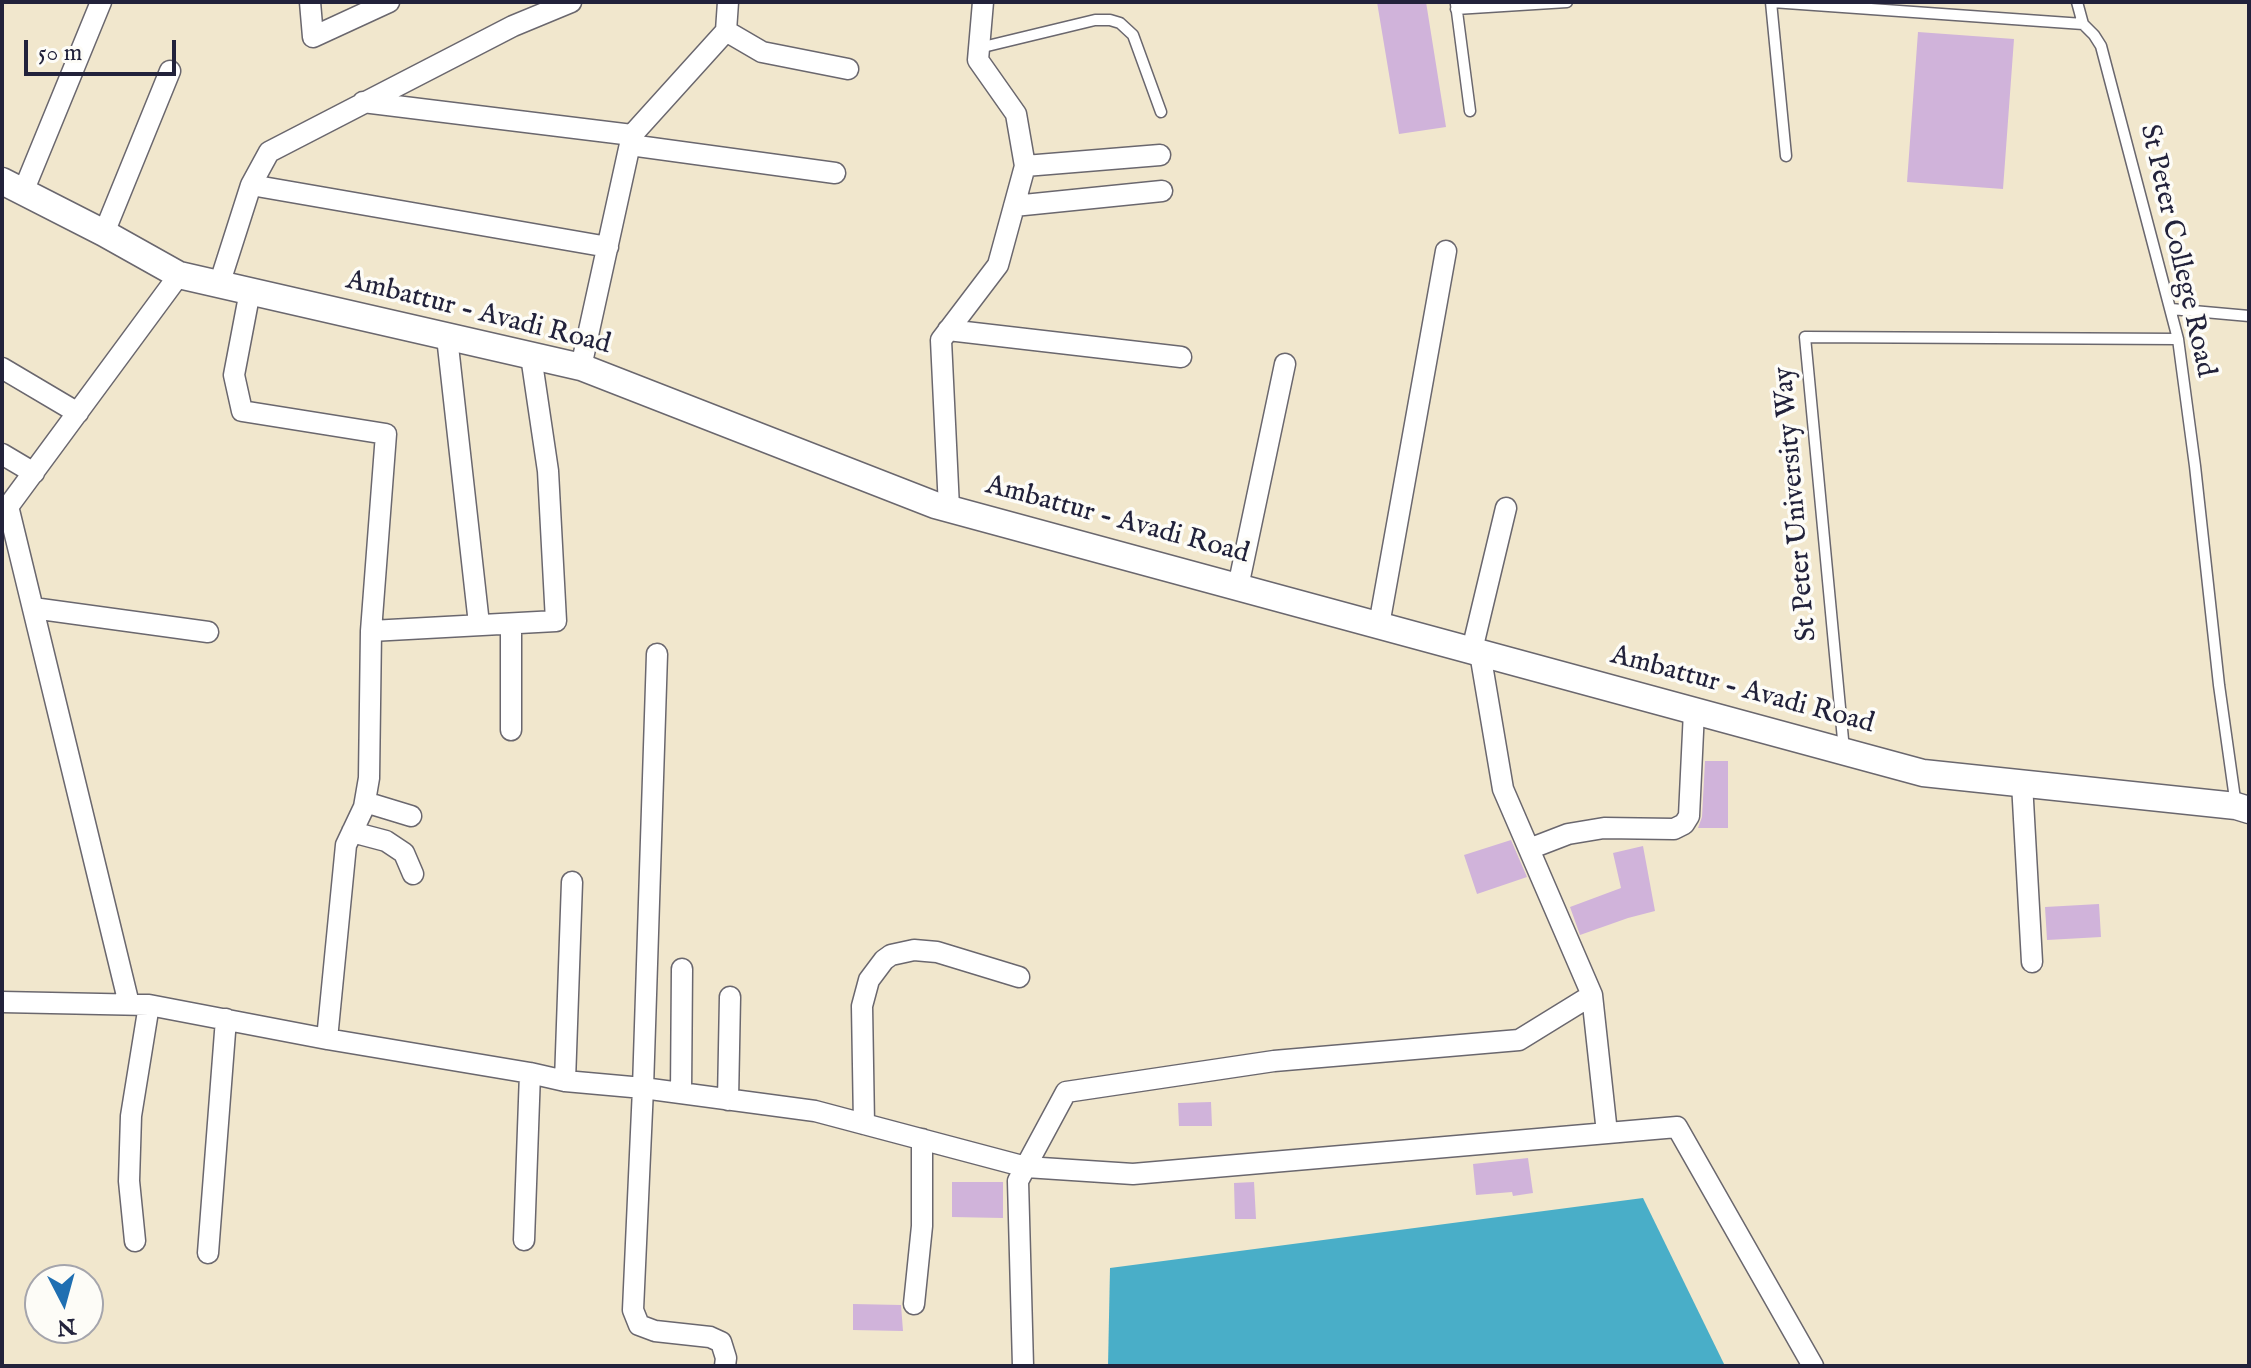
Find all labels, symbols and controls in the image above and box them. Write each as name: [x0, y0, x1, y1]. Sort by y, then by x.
scale bar: [28, 24, 180, 74]
text: 50 m: [38, 38, 82, 69]
street label: St Peter College Road: [2131, 121, 2221, 381]
street label: Ambattur - Avadi Road: [342, 265, 614, 363]
street label: St Peter University Way: [1768, 365, 1826, 643]
street label: Ambattur - Avadi Road: [982, 470, 1252, 572]
street label: Ambattur - Avadi Road: [1607, 640, 1877, 742]
north arrow: [24, 1264, 104, 1344]
text: N: [55, 1311, 77, 1341]

